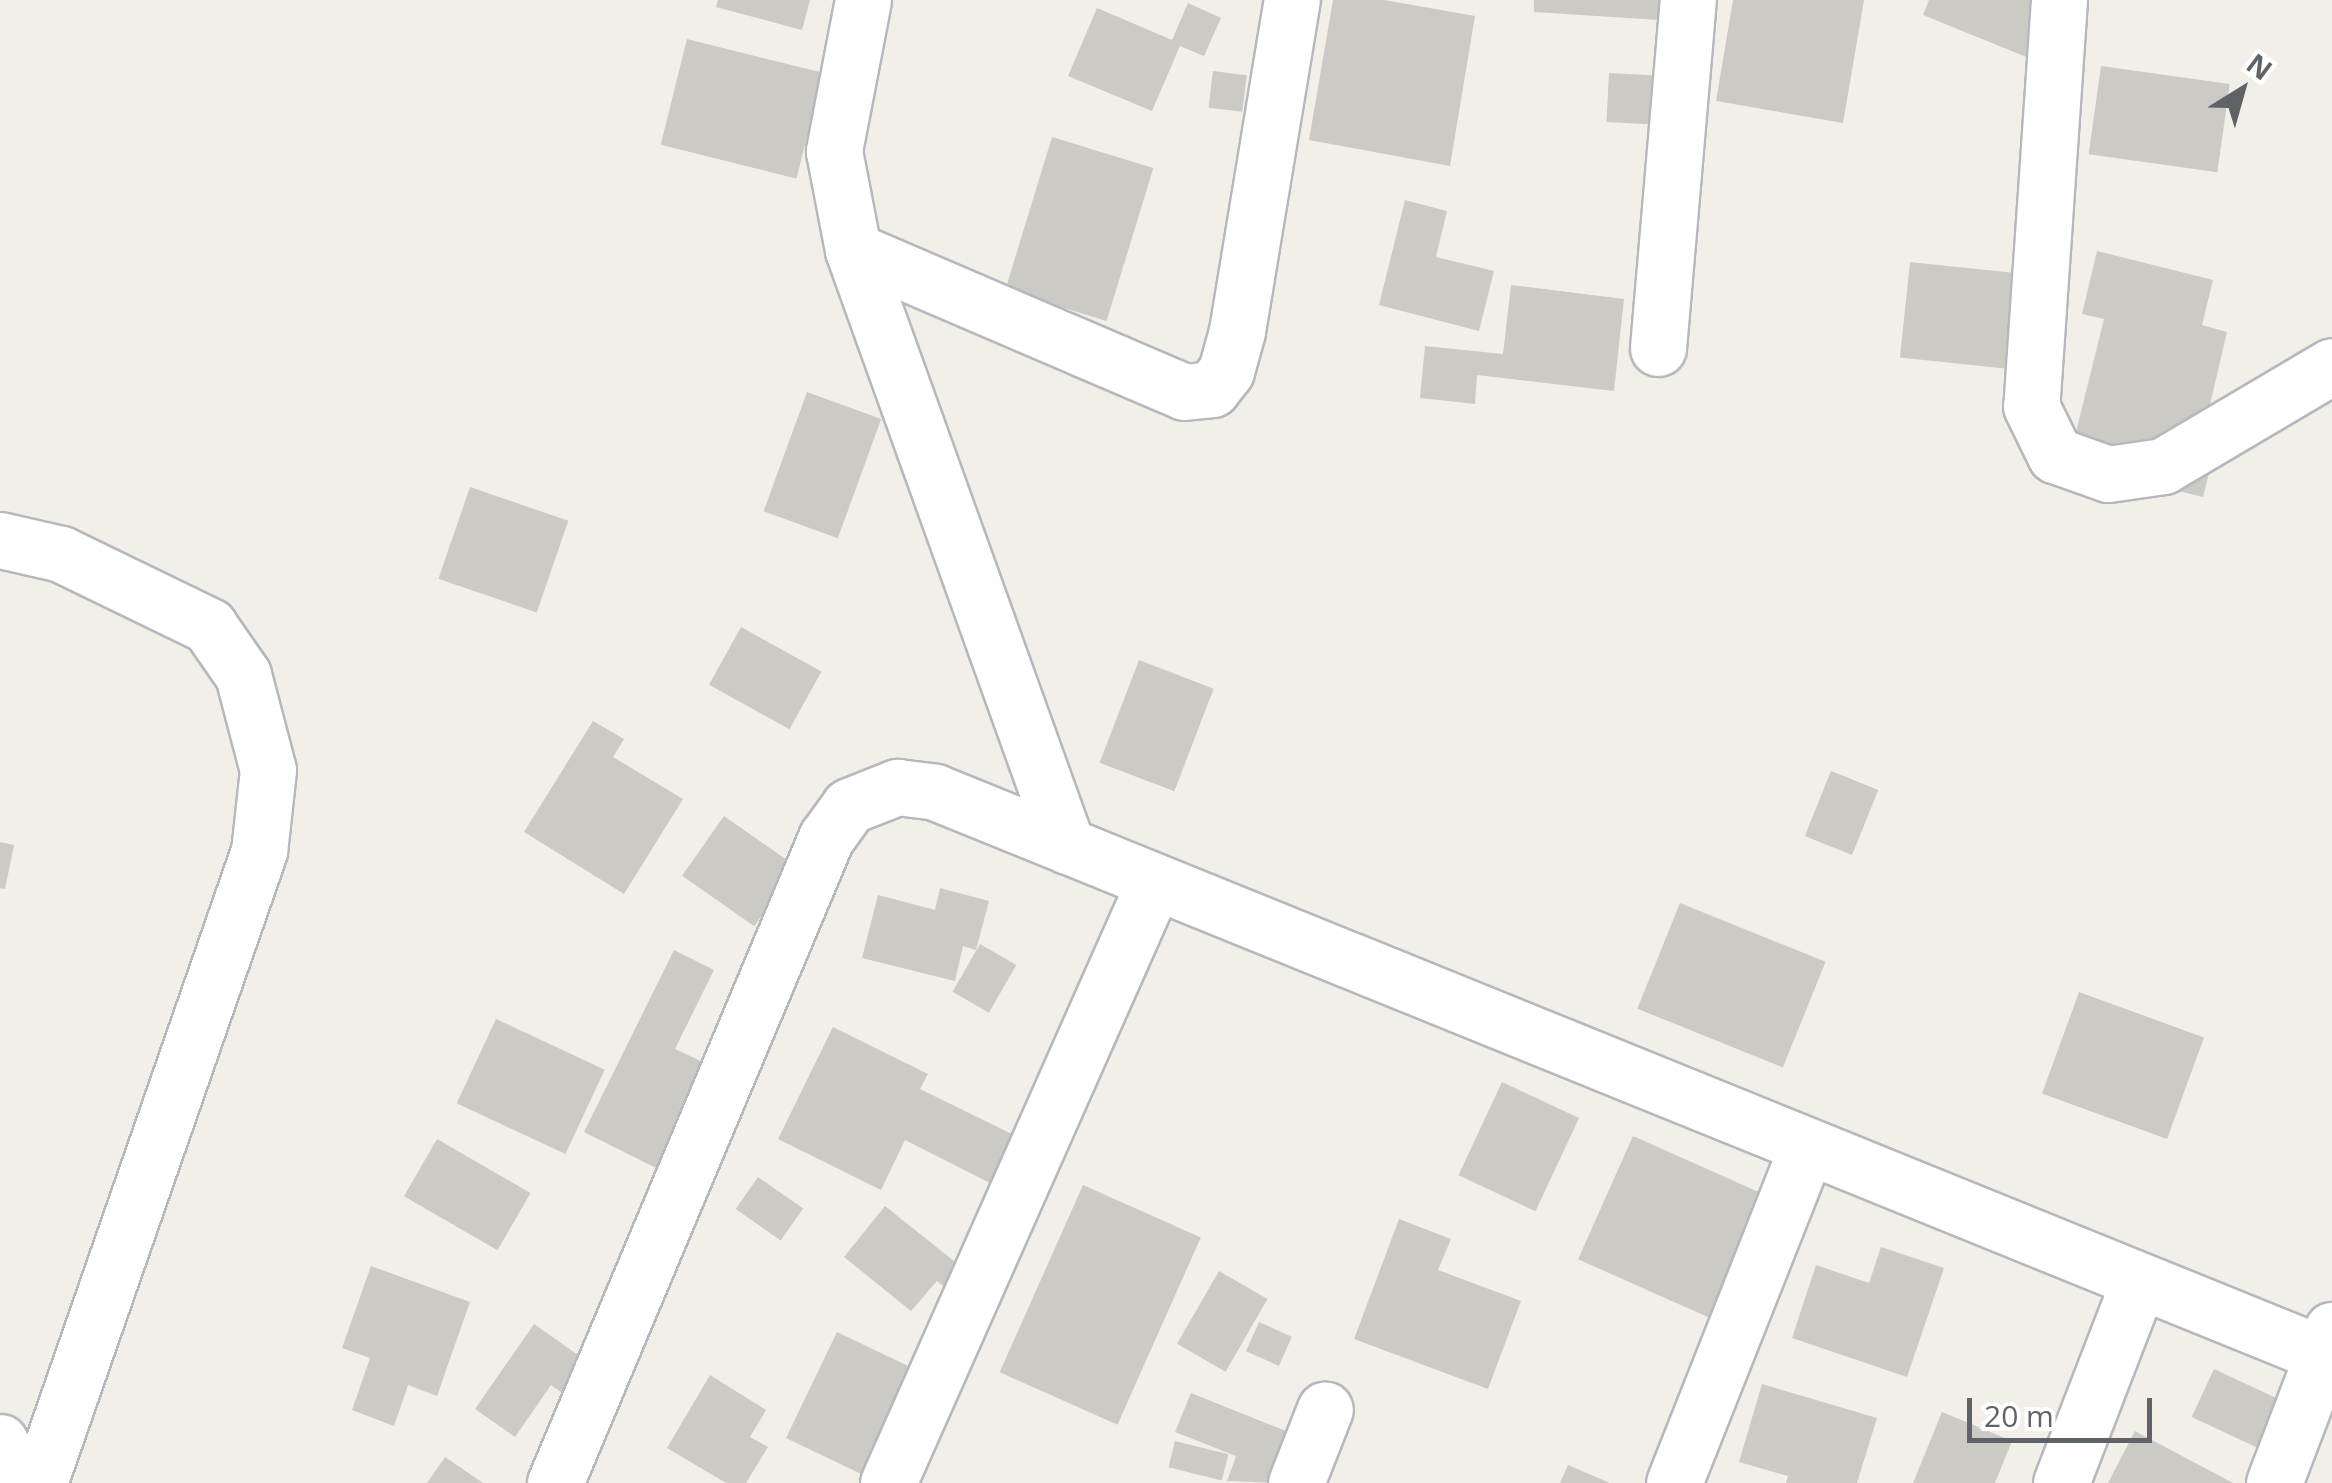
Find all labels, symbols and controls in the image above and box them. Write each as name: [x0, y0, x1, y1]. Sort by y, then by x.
north arrow: [2192, 40, 2292, 140]
text: N: [2240, 44, 2281, 88]
scale bar: [1972, 1378, 2157, 1440]
text: 20 m: [1984, 1395, 2054, 1436]

